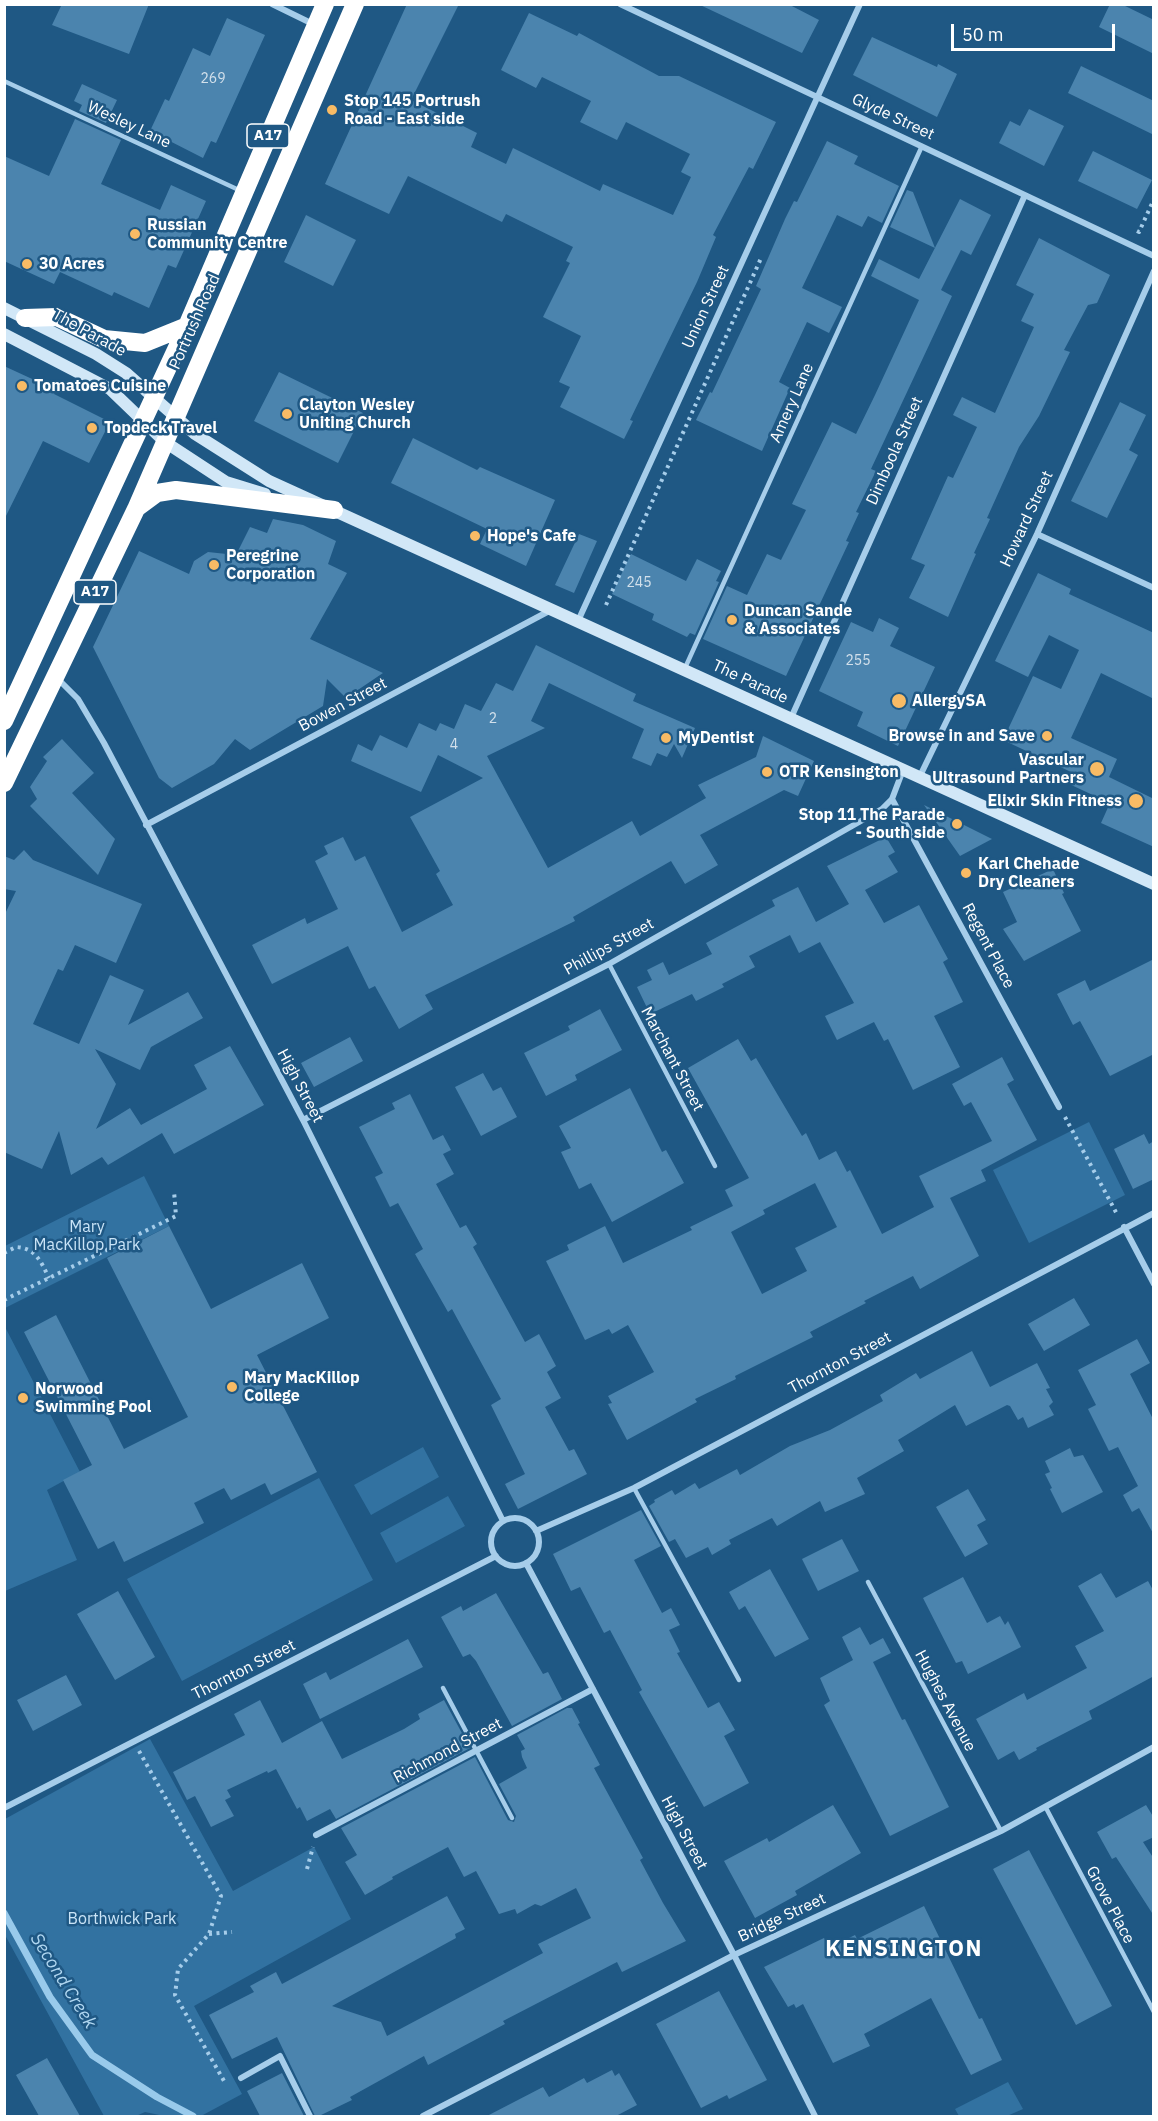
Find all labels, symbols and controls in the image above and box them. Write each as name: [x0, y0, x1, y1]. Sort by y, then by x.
scale bar: [954, 12, 1118, 50]
text: 50 m: [962, 23, 1004, 46]
house number: 269: [200, 71, 226, 87]
street label: Glyde Street: [849, 90, 937, 144]
place label: Stop 145 Portrush Road - East side: [344, 91, 481, 129]
street label: Wesley Lane: [84, 97, 174, 153]
marker: Stop 145 Portrush Road - East side: [325, 103, 339, 117]
road number: A17: [247, 124, 289, 148]
place label: Russian Community Centre: [147, 215, 288, 253]
marker: Russian Community Centre: [128, 227, 142, 241]
place label: 30 Acres: [39, 254, 105, 274]
marker: 30 Acres: [20, 257, 34, 271]
street label: Union Street: [678, 262, 734, 352]
street label: Portrush Road: [165, 271, 225, 373]
street label: The Parade: [49, 305, 129, 361]
street label: Amery Lane: [766, 360, 818, 446]
place label: Tomatoes Cuisine: [34, 376, 166, 396]
marker: Tomatoes Cuisine: [15, 379, 29, 393]
street label: Dimboola Street: [863, 394, 927, 508]
place label: Clayton Wesley Uniting Church: [299, 395, 415, 433]
marker: Clayton Wesley Uniting Church: [280, 407, 294, 421]
place label: Topdeck Travel: [104, 418, 217, 438]
marker: Topdeck Travel: [85, 421, 99, 435]
street label: Howard Street: [996, 468, 1058, 570]
place label: Hope's Cafe: [487, 526, 576, 546]
marker: Hope's Cafe: [468, 529, 482, 543]
place label: Peregrine Corporation: [226, 546, 315, 584]
marker: Peregrine Corporation: [207, 558, 221, 572]
house number: 245: [626, 575, 652, 591]
road number: A17: [74, 580, 116, 604]
place label: Duncan Sande & Associates: [744, 601, 852, 639]
marker: Duncan Sande & Associates: [725, 613, 739, 627]
house number: 255: [845, 653, 871, 669]
street label: The Parade: [709, 656, 791, 708]
street label: Bowen Street: [296, 674, 390, 736]
place label: AllergySA: [912, 691, 986, 711]
marker: AllergySA: [890, 692, 908, 710]
house number: 2: [489, 711, 497, 727]
place label: Browse in and Save: [888, 726, 1035, 746]
place label: MyDentist: [678, 728, 754, 748]
marker: Browse in and Save: [1040, 729, 1054, 743]
marker: MyDentist: [659, 731, 673, 745]
house number: 4: [450, 737, 458, 753]
place label: Vascular Ultrasound Partners: [932, 750, 1084, 788]
marker: Vascular Ultrasound Partners: [1088, 760, 1106, 778]
place label: OTR Kensington: [779, 762, 899, 782]
marker: OTR Kensington: [760, 765, 774, 779]
place label: Elixir Skin Fitness: [987, 791, 1122, 811]
marker: Elixir Skin Fitness: [1127, 792, 1145, 810]
place label: Stop 11 The Parade - South side: [798, 805, 945, 843]
marker: Stop 11 The Parade - South side: [950, 817, 964, 831]
place label: Karl Chehade Dry Cleaners: [978, 854, 1079, 892]
marker: Karl Chehade Dry Cleaners: [959, 866, 973, 880]
street label: Regent Place: [958, 900, 1018, 992]
street label: Phillips Street: [561, 914, 657, 980]
street label: Marchant Street: [636, 1004, 708, 1114]
street label: High Street: [273, 1046, 327, 1126]
park label: Mary MacKillop Park: [34, 1217, 140, 1255]
street label: Thornton Street: [785, 1328, 895, 1398]
place label: Mary MacKillop College: [244, 1368, 360, 1406]
place label: Norwood Swimming Pool: [35, 1379, 151, 1417]
marker: Mary MacKillop College: [225, 1380, 239, 1394]
marker: Norwood Swimming Pool: [16, 1391, 30, 1405]
street label: Thornton Street: [189, 1636, 299, 1704]
street label: Hughes Avenue: [910, 1647, 980, 1755]
street label: Richmond Street: [390, 1714, 506, 1788]
street label: High Street: [657, 1793, 711, 1873]
street label: Grove Place: [1081, 1863, 1139, 1947]
street label: Bridge Street: [735, 1889, 829, 1947]
park label: Borthwick Park: [68, 1909, 176, 1929]
water label: Second Creek: [25, 1929, 101, 2033]
district label: KENSINGTON: [825, 1937, 983, 1963]

